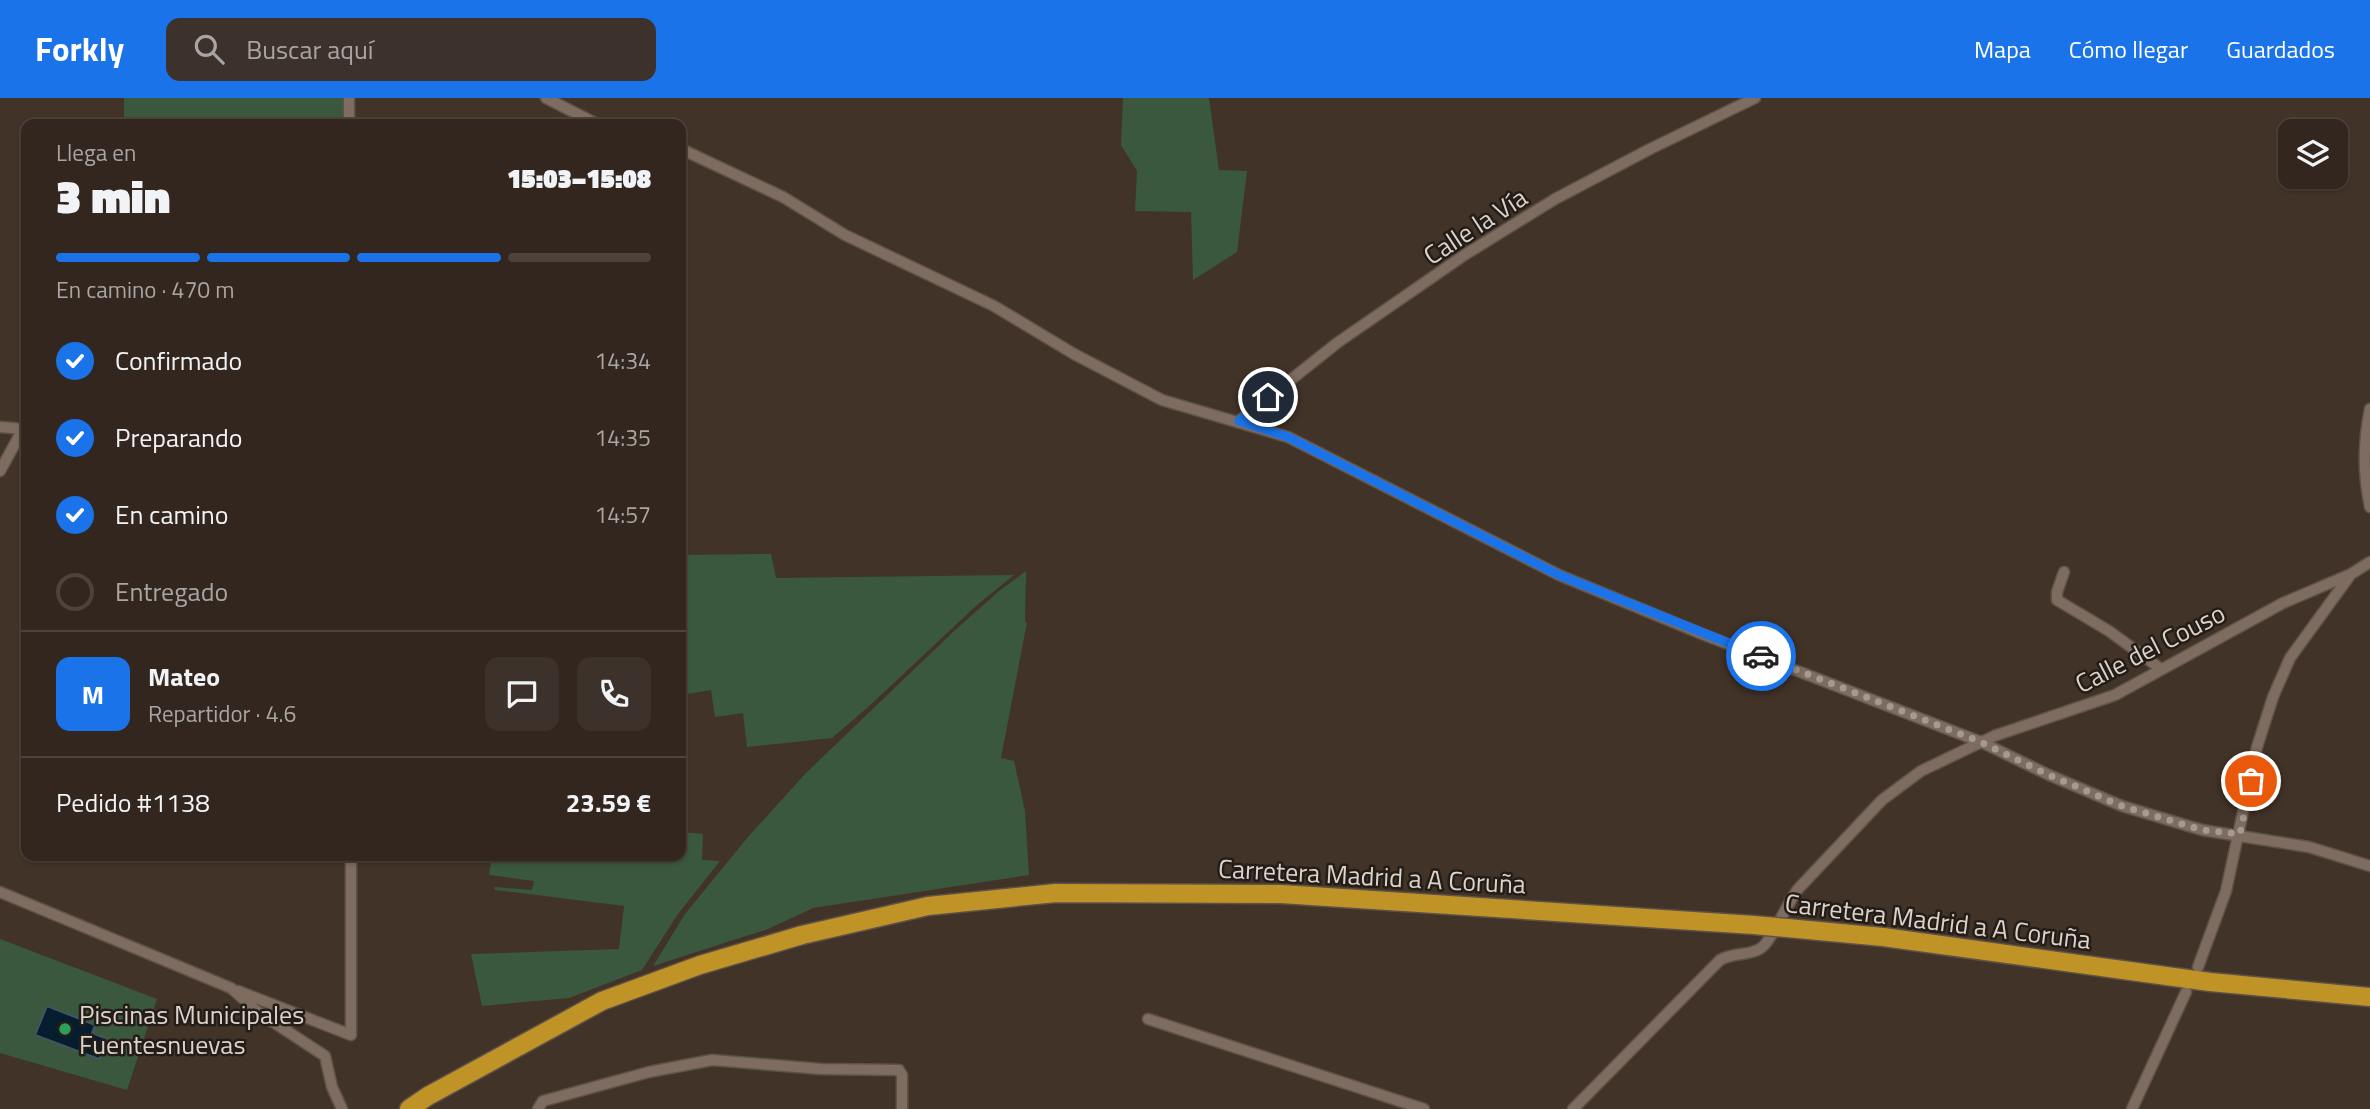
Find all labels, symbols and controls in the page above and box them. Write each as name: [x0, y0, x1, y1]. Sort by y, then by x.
search box: [166, 18, 656, 81]
text: Forkly: [35, 24, 124, 74]
icon: search: [190, 30, 228, 68]
text: Buscar aquí: [246, 30, 373, 69]
text: Mapa: [1974, 31, 2031, 67]
text: Cómo llegar: [2069, 31, 2188, 67]
text: Guardados: [2226, 31, 2335, 67]
map controls: [2278, 119, 2348, 189]
button: layers: [2278, 119, 2348, 189]
text: Llega en: [56, 135, 136, 170]
text: 15:03–15:08: [507, 159, 651, 198]
text: 3 min: [56, 161, 170, 231]
street label: Calle la Vía: [1415, 178, 1535, 274]
text: En camino · 470 m: [56, 272, 234, 307]
text: Confirmado: [115, 341, 242, 380]
icon: check: [56, 342, 94, 380]
text: 14:34: [594, 343, 651, 378]
pin: [1238, 367, 1298, 427]
icon: home: [1249, 378, 1287, 416]
text: Preparando: [115, 418, 242, 457]
icon: check: [56, 419, 94, 457]
text: 14:35: [594, 420, 651, 455]
text: En camino: [115, 495, 229, 534]
icon: check: [56, 496, 94, 534]
text: 14:57: [594, 497, 651, 532]
text: Entregado: [115, 572, 228, 611]
street label: Calle del Couso: [2068, 593, 2232, 703]
courier: [1726, 621, 1796, 691]
icon: car: [1742, 637, 1780, 675]
text: Mateo: [148, 657, 220, 696]
button: chat: [485, 657, 559, 731]
button: phone: [577, 657, 651, 731]
text: M: [82, 675, 104, 714]
text: Repartidor · 4.6: [148, 696, 296, 731]
pin: [2221, 751, 2281, 811]
icon: bag: [2232, 762, 2270, 800]
text: Pedido #1138: [56, 783, 210, 822]
text: 23.59 €: [566, 783, 651, 822]
street label: Carretera Madrid a A Coruña: [1217, 848, 1527, 904]
street label: Carretera Madrid a A Coruña: [1783, 883, 2093, 959]
place label: Piscinas Municipales Fuentesnuevas: [79, 995, 304, 1064]
marker: Piscinas Municipales Fuentesnuevas: [57, 1021, 73, 1037]

